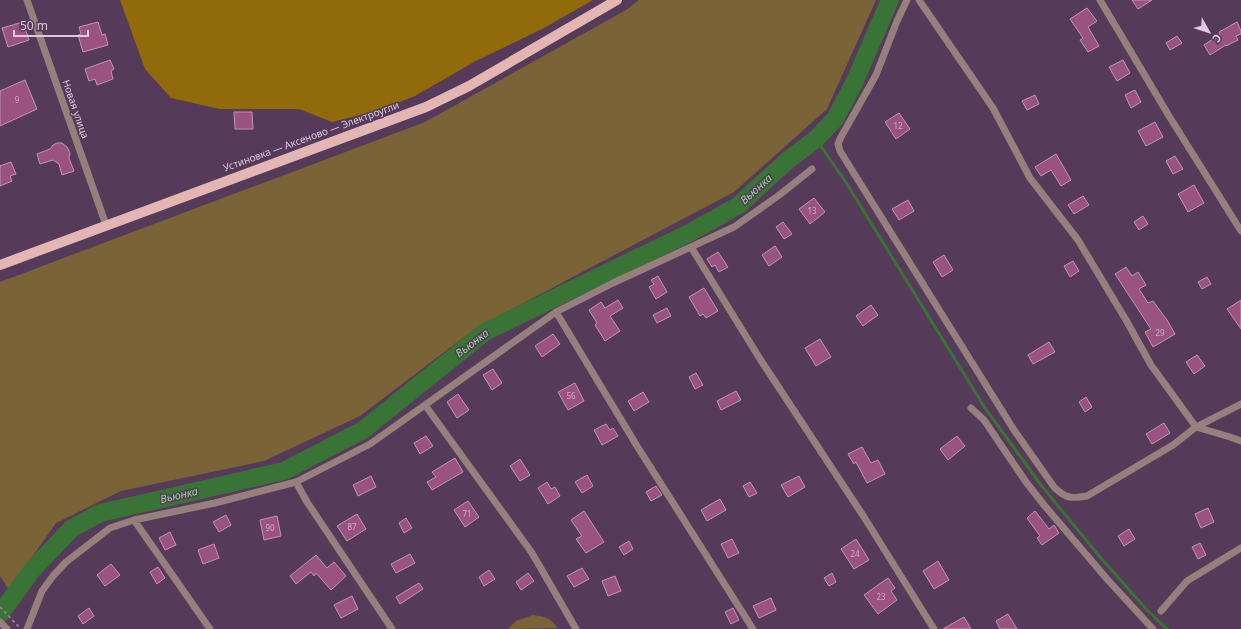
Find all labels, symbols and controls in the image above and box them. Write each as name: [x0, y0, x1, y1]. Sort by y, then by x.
scale bar: [14, 12, 88, 38]
north arrow: [1189, 12, 1229, 52]
text: 50 m: [20, 17, 48, 34]
text: С: [1209, 31, 1225, 46]
street label: Новая улица: [59, 78, 93, 140]
house number: 9: [15, 94, 20, 105]
street label: Устиновка — Аксеново — Электроугли: [221, 98, 401, 174]
house number: 12: [893, 120, 903, 131]
water label: Вьюнка: [736, 170, 775, 207]
house number: 13: [807, 205, 817, 216]
water label: Вьюнка: [452, 325, 492, 360]
house number: 29: [1155, 327, 1165, 338]
house number: 56: [566, 390, 576, 401]
water label: Вьюнка: [158, 483, 199, 506]
house number: 71: [462, 508, 472, 519]
house number: 87: [347, 521, 357, 532]
house number: 90: [265, 522, 275, 533]
house number: 24: [850, 548, 860, 559]
house number: 23: [876, 591, 886, 602]

